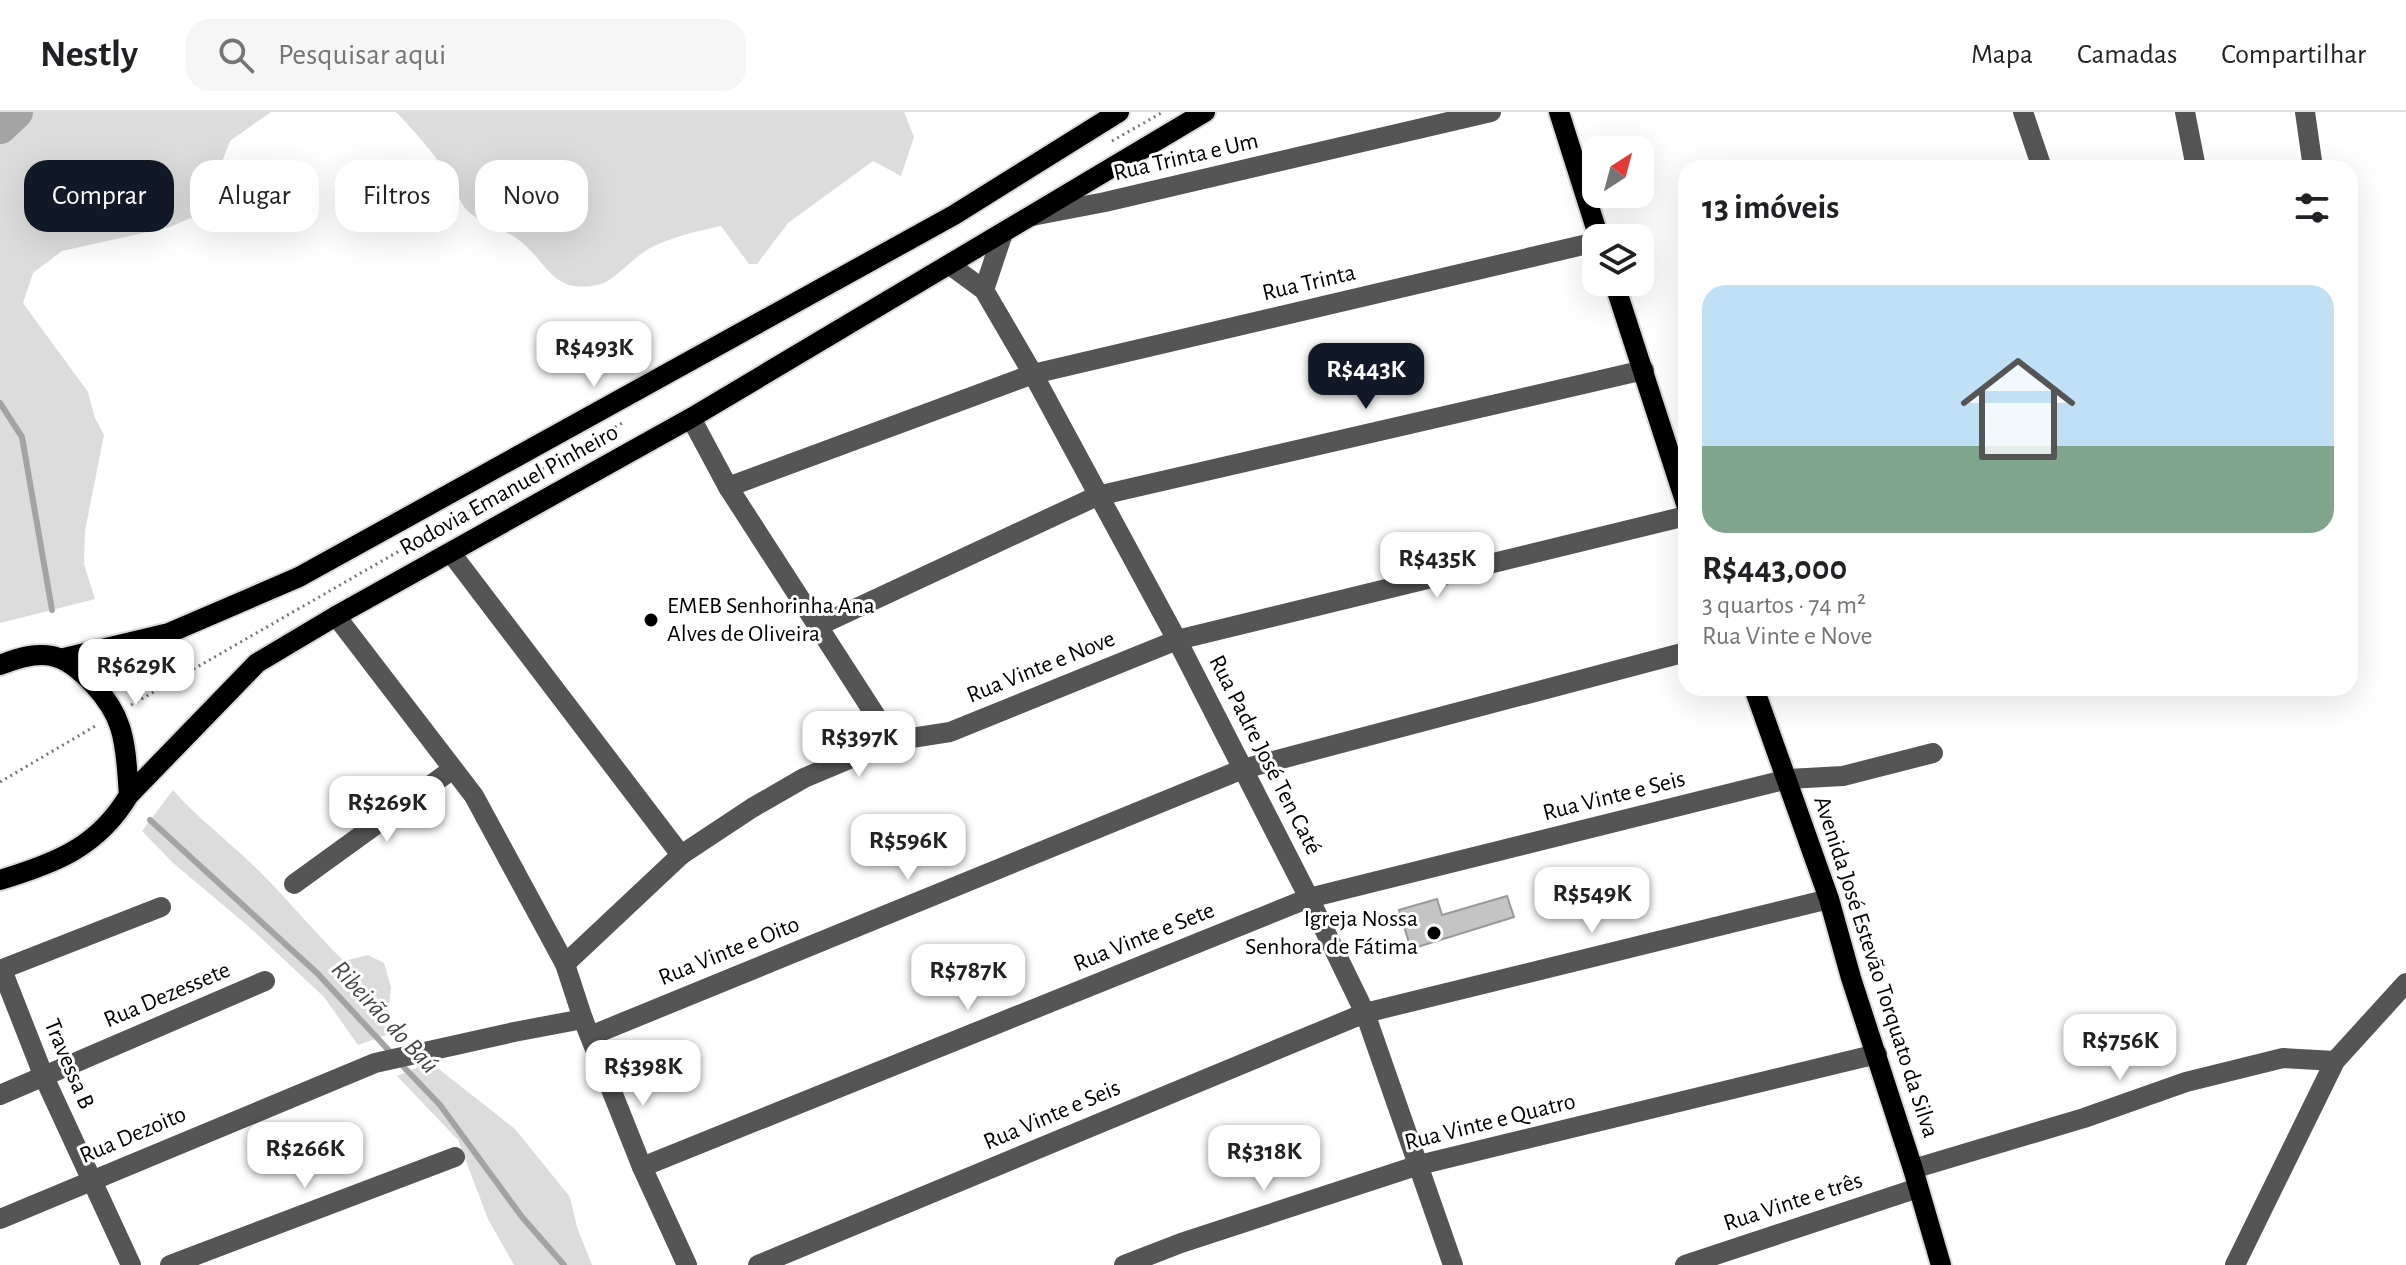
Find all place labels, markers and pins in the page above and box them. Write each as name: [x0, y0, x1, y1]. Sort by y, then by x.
pin: R$493K: [529, 321, 659, 389]
pin: R$443K: [1301, 343, 1431, 411]
pin: R$435K: [1372, 532, 1502, 600]
place label: EMEB Senhorinha Ana Alves de Oliveira: [667, 594, 875, 646]
marker: EMEB Senhorinha Ana Alves de Oliveira: [642, 611, 660, 629]
pin: R$629K: [71, 639, 201, 707]
pin: R$397K: [794, 711, 924, 779]
pin: R$269K: [322, 776, 452, 844]
pin: R$596K: [843, 814, 973, 882]
pin: R$549K: [1527, 867, 1657, 935]
place label: Igreja Nossa Senhora de Fátima: [1245, 907, 1418, 959]
marker: Igreja Nossa Senhora de Fátima: [1425, 924, 1443, 942]
pin: R$787K: [903, 944, 1033, 1012]
pin: R$756K: [2055, 1014, 2185, 1082]
pin: R$398K: [578, 1040, 708, 1108]
pin: R$266K: [240, 1122, 370, 1190]
pin: R$318K: [1199, 1125, 1329, 1193]

